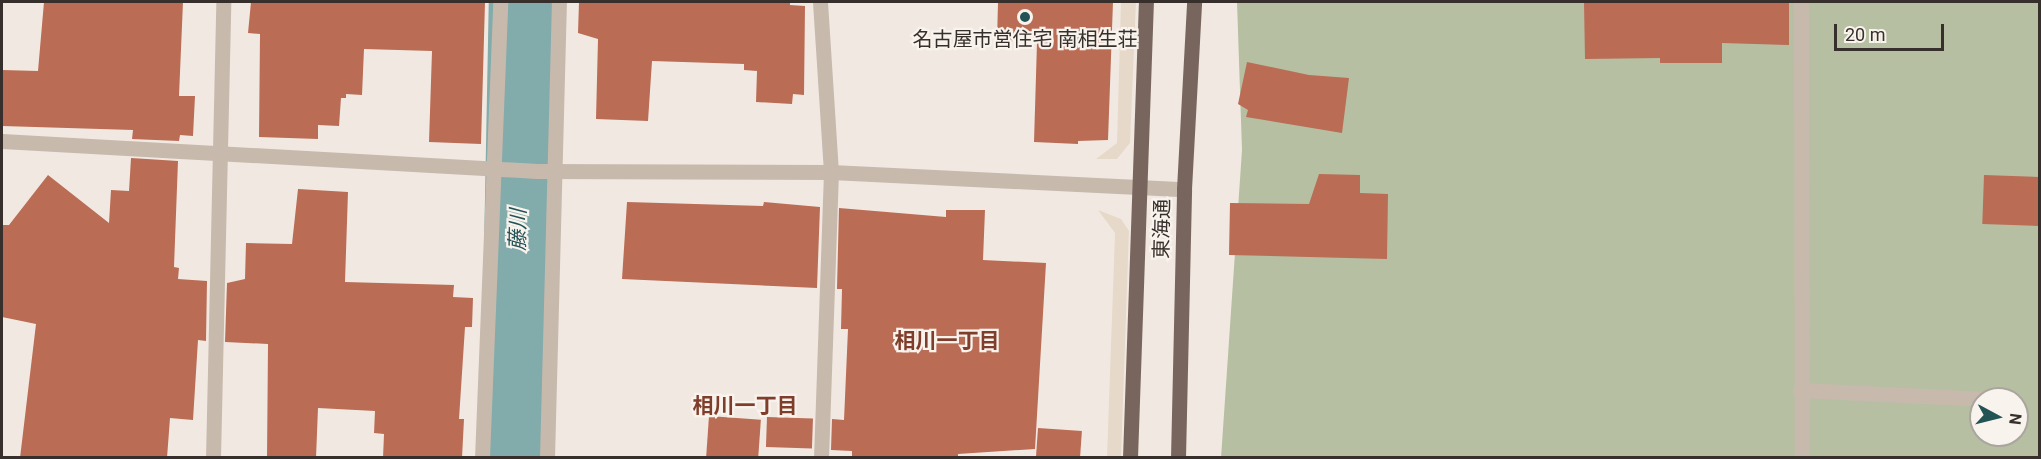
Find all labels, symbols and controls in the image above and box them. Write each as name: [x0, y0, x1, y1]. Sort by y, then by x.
marker: 名古屋市営住宅 南相生荘: [1018, 10, 1032, 24]
scale bar: [1837, 12, 1946, 50]
text: 20 m: [1845, 24, 1885, 45]
place label: 名古屋市営住宅 南相生荘: [913, 27, 1137, 51]
street label: 東海通: [1149, 199, 1175, 259]
water label: 藤川: [505, 209, 531, 251]
district label: 相川一丁目: [895, 328, 999, 354]
north arrow: [1969, 387, 2029, 447]
district label: 相川一丁目: [693, 393, 797, 419]
text: N: [2005, 412, 2025, 426]

